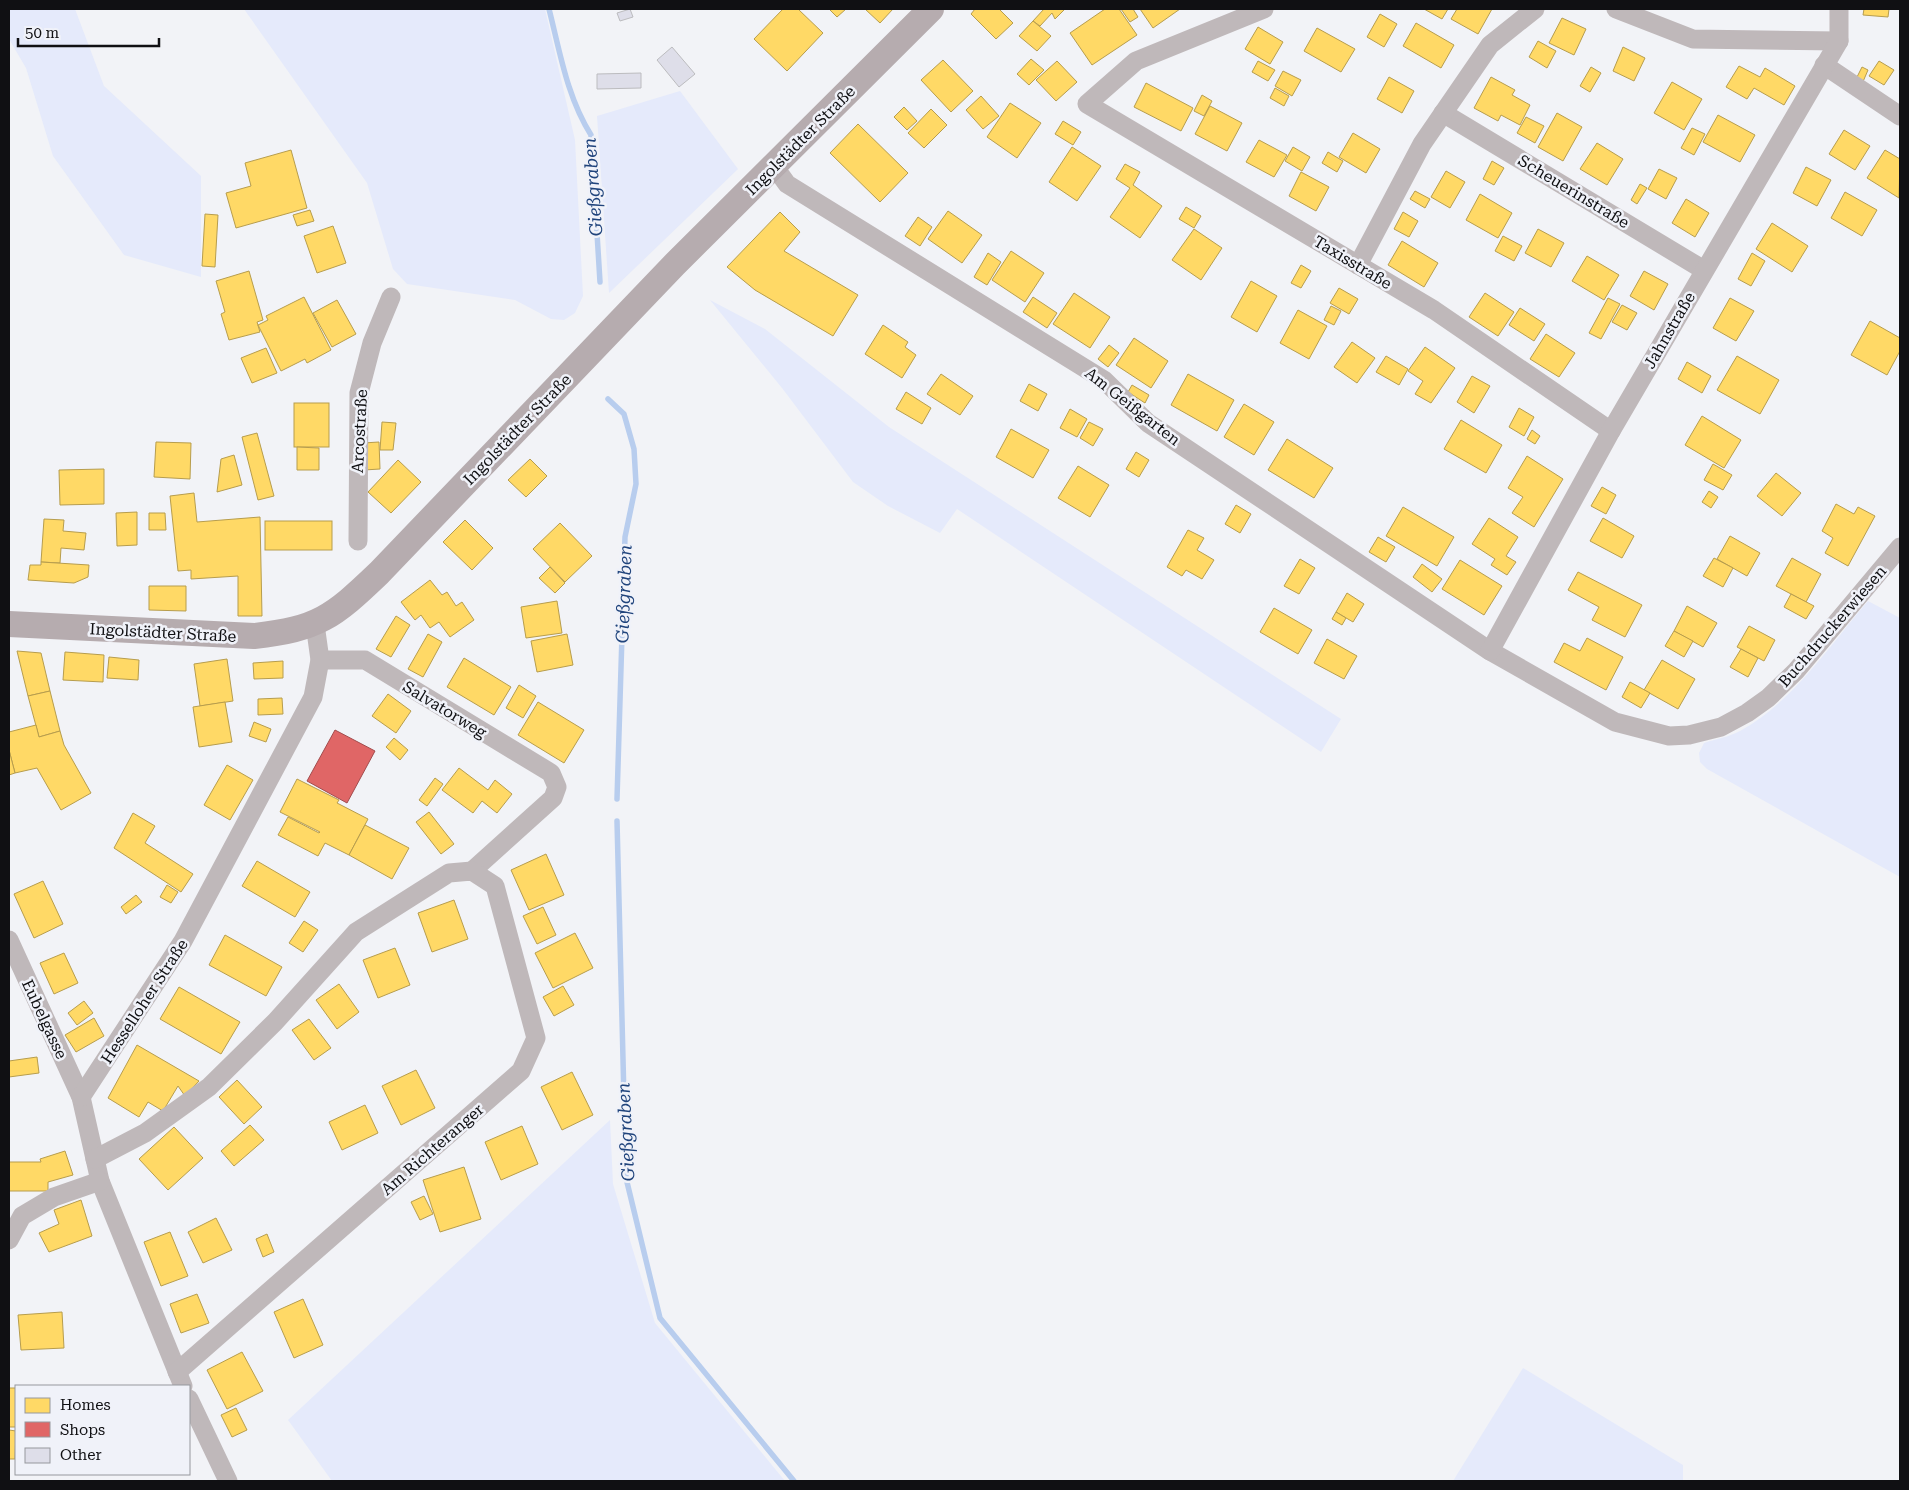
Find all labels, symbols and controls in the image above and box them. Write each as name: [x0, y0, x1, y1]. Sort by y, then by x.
scale bar: [18, 15, 159, 47]
text: 50 m: [25, 24, 60, 42]
street label: Ingolstädter Straße: [742, 82, 859, 199]
water label: Gießgraben: [579, 137, 606, 237]
street label: Scheuerinstraße: [1515, 151, 1633, 232]
street label: Taxisstraße: [1310, 232, 1395, 293]
street label: Jahnstraße: [1640, 288, 1699, 372]
street label: Am Geißgarten: [1081, 363, 1184, 449]
street label: Ingolstädter Straße: [459, 370, 575, 489]
street label: Arcostraße: [348, 388, 371, 473]
water label: Gießgraben: [611, 544, 636, 644]
street label: Buchdruckerwiesen: [1774, 562, 1890, 691]
street label: Ingolstädter Straße: [89, 619, 237, 646]
street label: Salvatorweg: [399, 677, 491, 742]
street label: Hesselloher Straße: [97, 935, 192, 1067]
street label: Eubelgasse: [18, 976, 71, 1062]
water label: Gießgraben: [612, 1082, 639, 1182]
street label: Am Richteranger: [377, 1099, 488, 1199]
legend: [15, 1385, 190, 1475]
text: Homes: [60, 1396, 111, 1414]
text: Shops: [60, 1421, 105, 1439]
text: Other: [60, 1446, 102, 1464]

